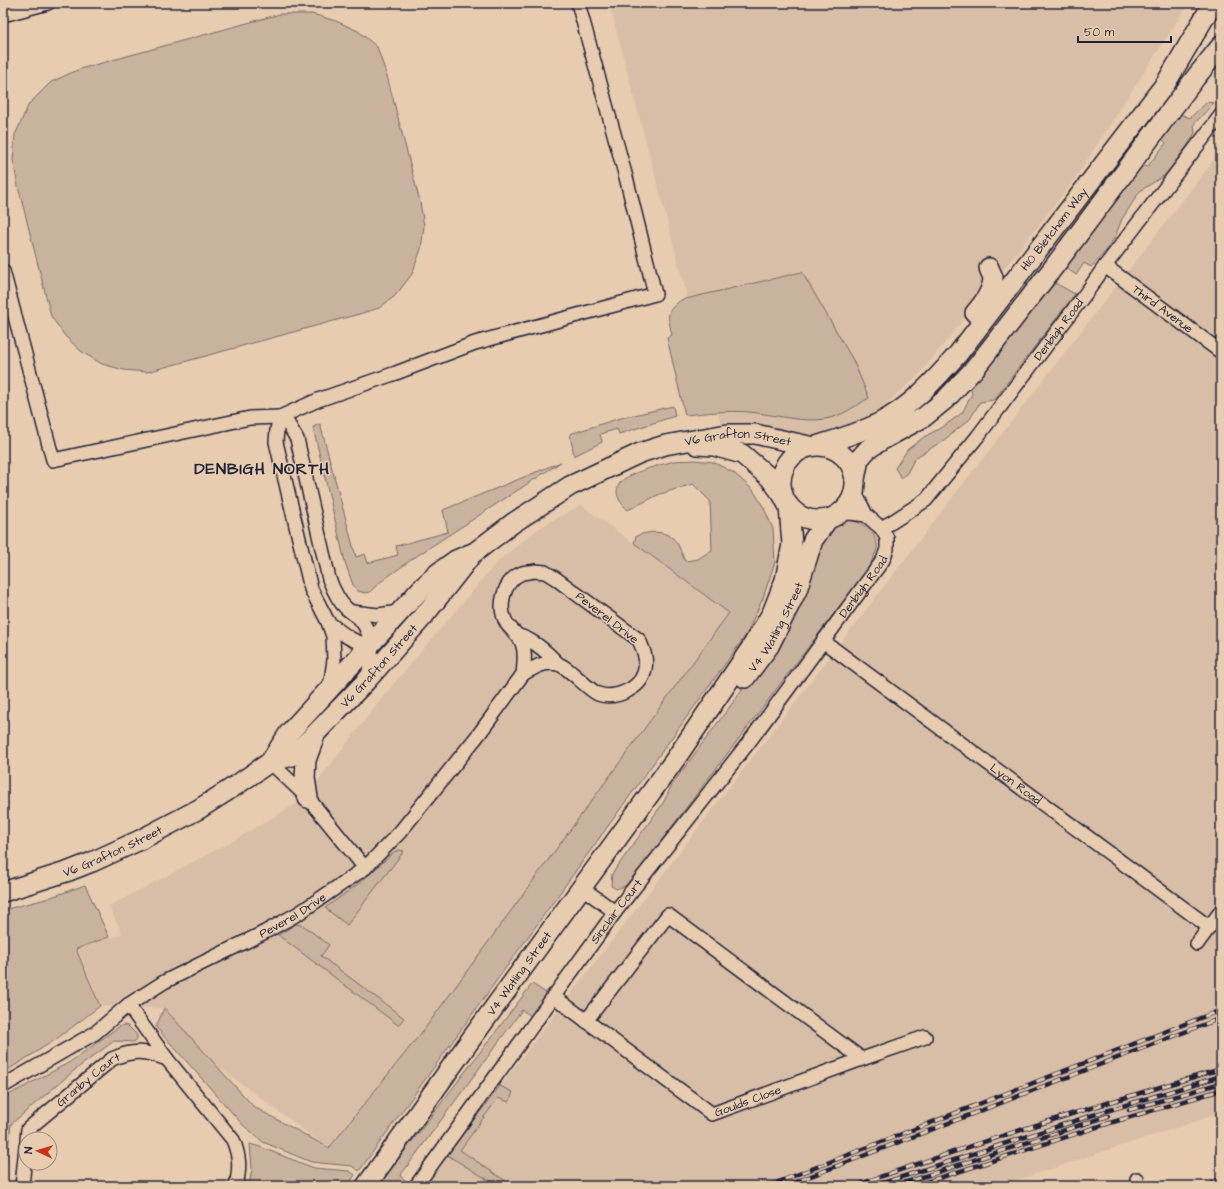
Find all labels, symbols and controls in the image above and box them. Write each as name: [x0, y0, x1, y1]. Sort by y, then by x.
scale bar: [1078, 18, 1171, 44]
text: 50 m: [1084, 24, 1115, 41]
street label: H10 Bletcham Way: [1016, 184, 1092, 274]
street label: Third Avenue: [1129, 281, 1197, 337]
street label: Denbigh Road: [1030, 295, 1087, 364]
street label: V6 Grafton Street: [683, 426, 793, 450]
district label: DENBIGH NORTH: [194, 458, 330, 480]
street label: Denbigh Road: [835, 554, 892, 621]
street label: V4 Watling Street: [744, 580, 807, 675]
street label: Peverel Drive: [572, 588, 642, 648]
street label: V6 Grafton Street: [336, 620, 421, 711]
street label: Lyon Road: [987, 759, 1045, 809]
street label: V6 Grafton Street: [61, 821, 165, 881]
street label: Sinclair Court: [586, 875, 647, 947]
street label: Peverel Drive: [256, 888, 330, 942]
street label: V4 Watling Street: [483, 928, 556, 1019]
street label: Granby Court: [52, 1048, 122, 1111]
street label: Goulds Close: [712, 1081, 784, 1121]
north arrow: [18, 1131, 58, 1171]
text: N: [21, 1146, 36, 1154]

